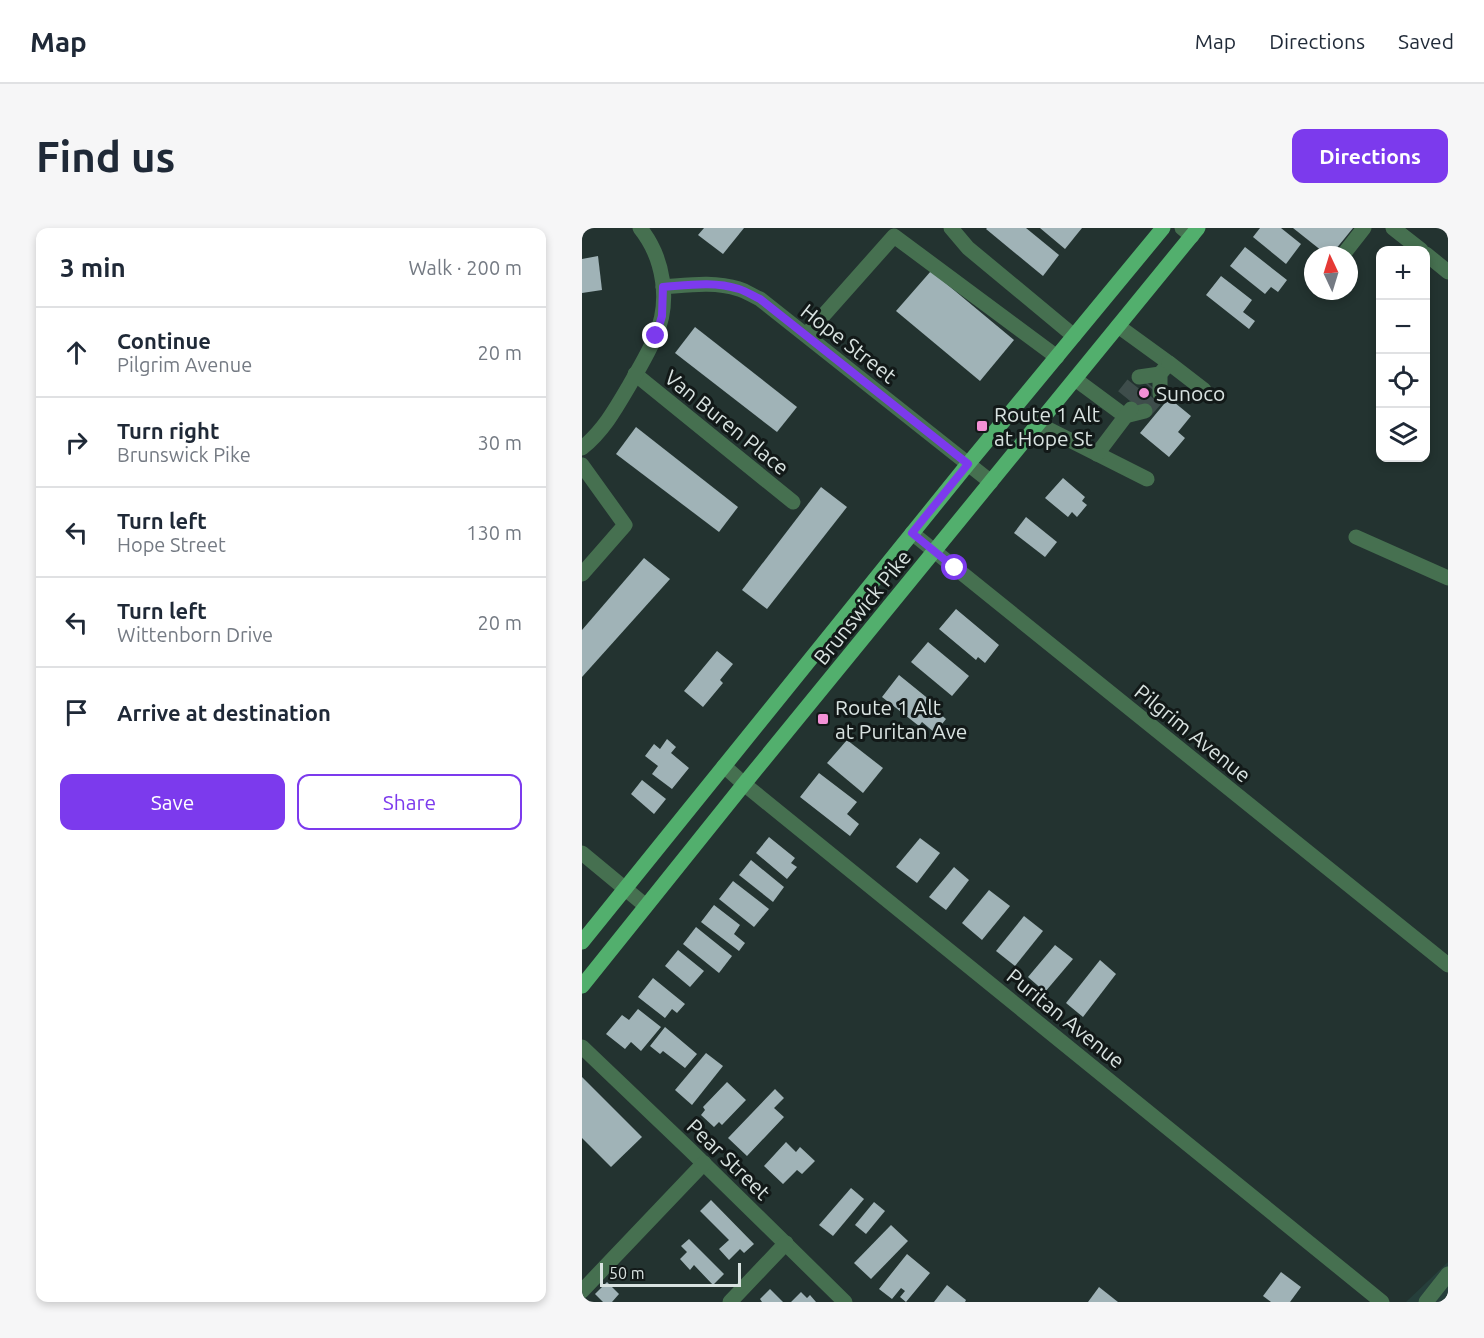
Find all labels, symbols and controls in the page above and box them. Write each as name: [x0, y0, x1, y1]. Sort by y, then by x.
text: Map: [30, 26, 87, 57]
text: Map: [1195, 29, 1236, 53]
text: Directions: [1269, 29, 1365, 53]
text: Saved: [1398, 29, 1454, 53]
button: Directions: [1292, 129, 1448, 183]
text: Find us: [36, 133, 175, 180]
north arrow: [1304, 246, 1358, 300]
map controls: [1376, 246, 1430, 462]
button: +: [1376, 246, 1430, 300]
text: 3 min: [60, 253, 126, 282]
text: Walk · 200 m: [409, 256, 522, 279]
street label: Hope Street: [797, 298, 901, 388]
button: −: [1376, 300, 1430, 354]
route end: [642, 322, 668, 348]
text: Continue: [117, 328, 211, 353]
icon: ahead: [60, 336, 93, 369]
text: 20 m: [478, 341, 522, 364]
text: Pilgrim Avenue: [117, 353, 252, 376]
button: locate: [1376, 354, 1430, 408]
street label: Van Buren Place: [660, 365, 794, 479]
place label: Sunoco: [1156, 381, 1225, 405]
marker: Sunoco: [1137, 386, 1151, 400]
place label: Route 1 Alt at Hope St: [994, 402, 1100, 450]
button: layers: [1376, 408, 1430, 462]
text: Turn right: [117, 418, 219, 443]
marker: Route 1 Alt at Hope St: [975, 419, 989, 433]
icon: right: [60, 426, 93, 459]
text: 30 m: [478, 431, 522, 454]
text: Brunswick Pike: [117, 443, 251, 466]
text: Turn left: [117, 508, 207, 533]
icon: left: [60, 516, 93, 549]
text: 130 m: [466, 521, 522, 544]
text: Hope Street: [117, 533, 226, 556]
street label: Brunswick Pike: [808, 545, 916, 669]
route start: [941, 554, 967, 580]
text: Turn left: [117, 598, 207, 623]
icon: left: [60, 606, 93, 639]
text: 20 m: [478, 611, 522, 634]
text: Wittenborn Drive: [117, 623, 273, 646]
street label: Pilgrim Avenue: [1130, 679, 1256, 787]
place label: Route 1 Alt at Puritan Ave: [835, 695, 967, 743]
icon: arrive: [60, 696, 93, 729]
text: Arrive at destination: [117, 700, 331, 725]
marker: Route 1 Alt at Puritan Ave: [816, 712, 830, 726]
button: Save: [60, 774, 285, 830]
button: Share: [297, 774, 522, 830]
street label: Puritan Avenue: [1002, 963, 1130, 1073]
street label: Pear Street: [683, 1114, 775, 1204]
scale bar: [600, 1260, 741, 1288]
text: 50 m: [609, 1264, 645, 1282]

